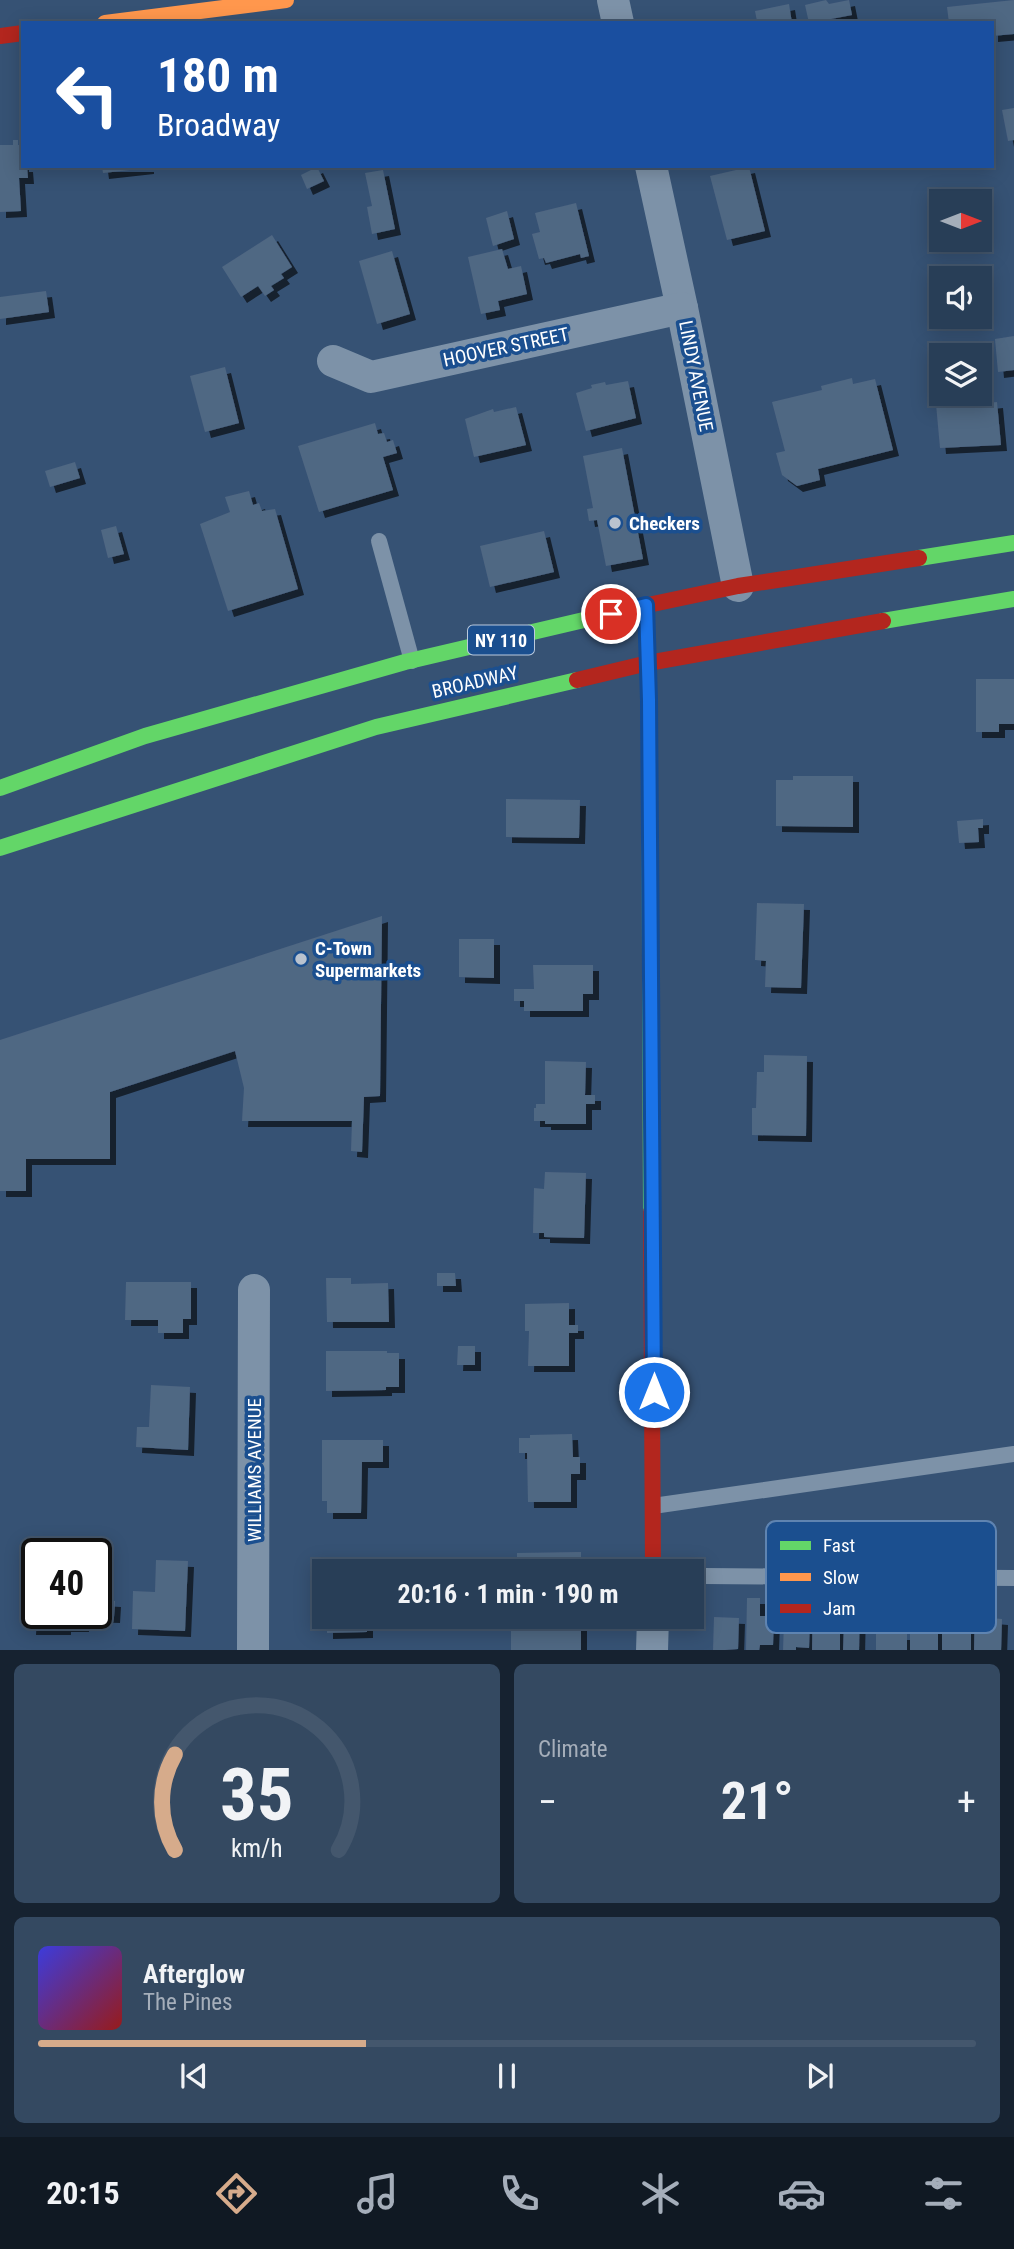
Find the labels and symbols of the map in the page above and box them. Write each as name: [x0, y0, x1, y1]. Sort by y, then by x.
north arrow: [929, 189, 992, 252]
street label: LINDY AVENUE: [674, 319, 718, 433]
street label: HOOVER STREET: [441, 322, 571, 372]
place label: Checkers: [629, 512, 700, 535]
marker: Checkers: [607, 515, 623, 531]
pin: [581, 584, 641, 644]
road number: NY 110: [468, 626, 534, 654]
street label: BROADWAY: [430, 661, 520, 703]
place label: C‑Town Supermarkets: [315, 937, 421, 982]
marker: C‑Town Supermarkets: [293, 951, 309, 967]
position arrow: [617, 1355, 691, 1429]
street label: WILLIAMS AVENUE: [243, 1398, 266, 1542]
legend: [766, 1521, 996, 1633]
text: Fast: [823, 1534, 855, 1557]
speed limit sign: 40: [21, 1538, 112, 1629]
text: Slow: [823, 1566, 859, 1589]
text: Jam: [823, 1597, 856, 1620]

